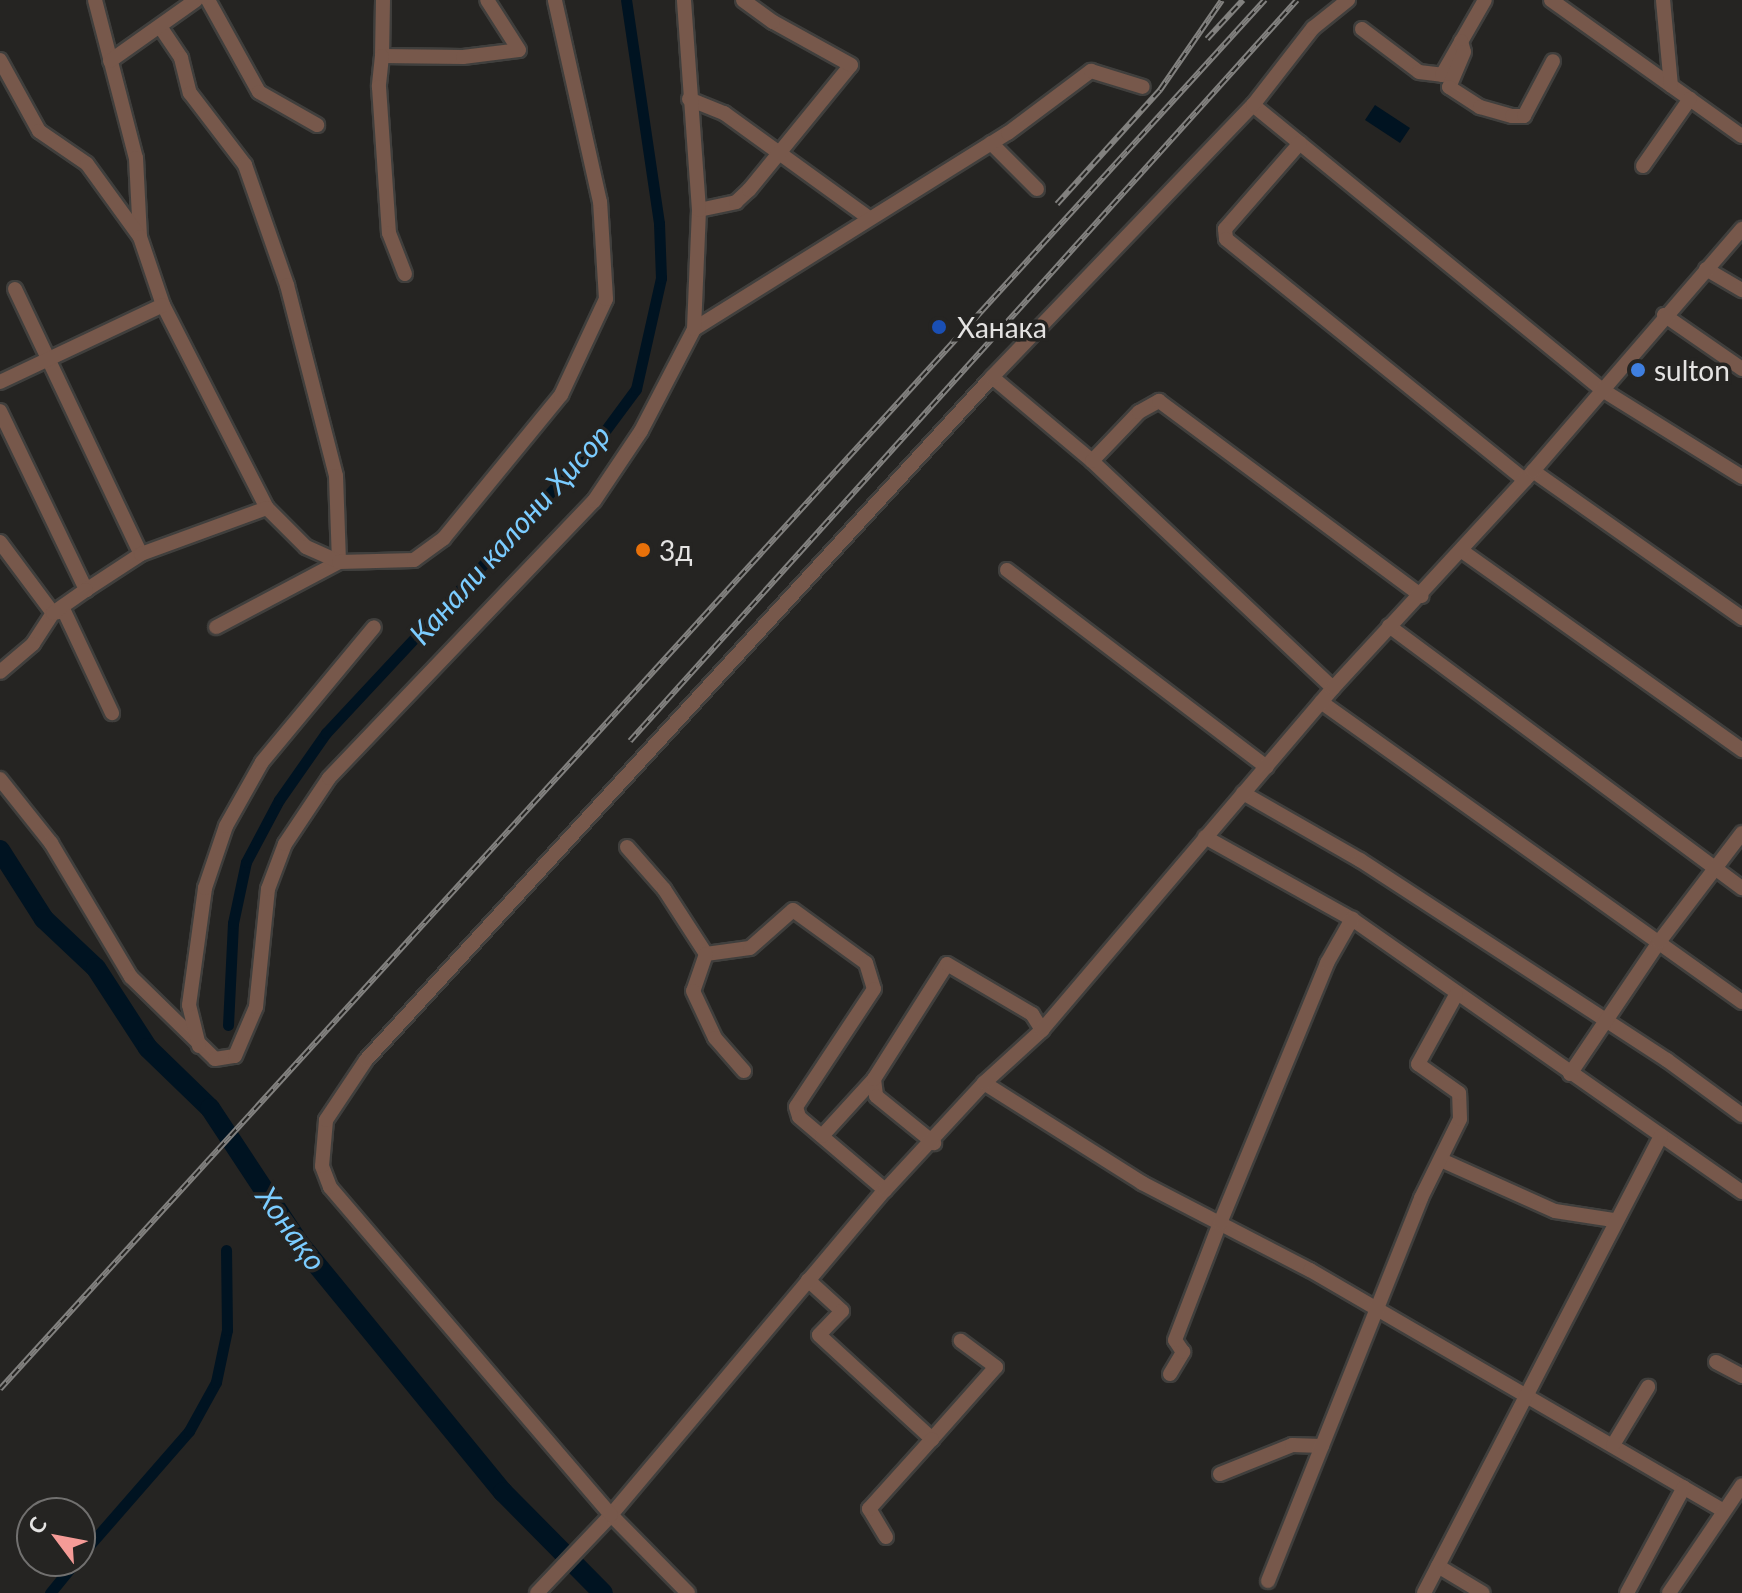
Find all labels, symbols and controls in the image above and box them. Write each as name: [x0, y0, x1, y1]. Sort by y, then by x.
place label: Ханака: [957, 310, 1047, 344]
marker: Ханака: [928, 316, 950, 338]
place label: sulton: [1654, 353, 1730, 387]
marker: sulton: [1629, 361, 1647, 379]
water label: Канали калони Ҳисор: [401, 417, 617, 651]
place label: 3д: [659, 533, 693, 567]
marker: 3д: [634, 541, 652, 559]
water label: Хонақо: [250, 1179, 334, 1277]
north arrow: [16, 1497, 96, 1577]
text: С: [22, 1512, 52, 1538]

